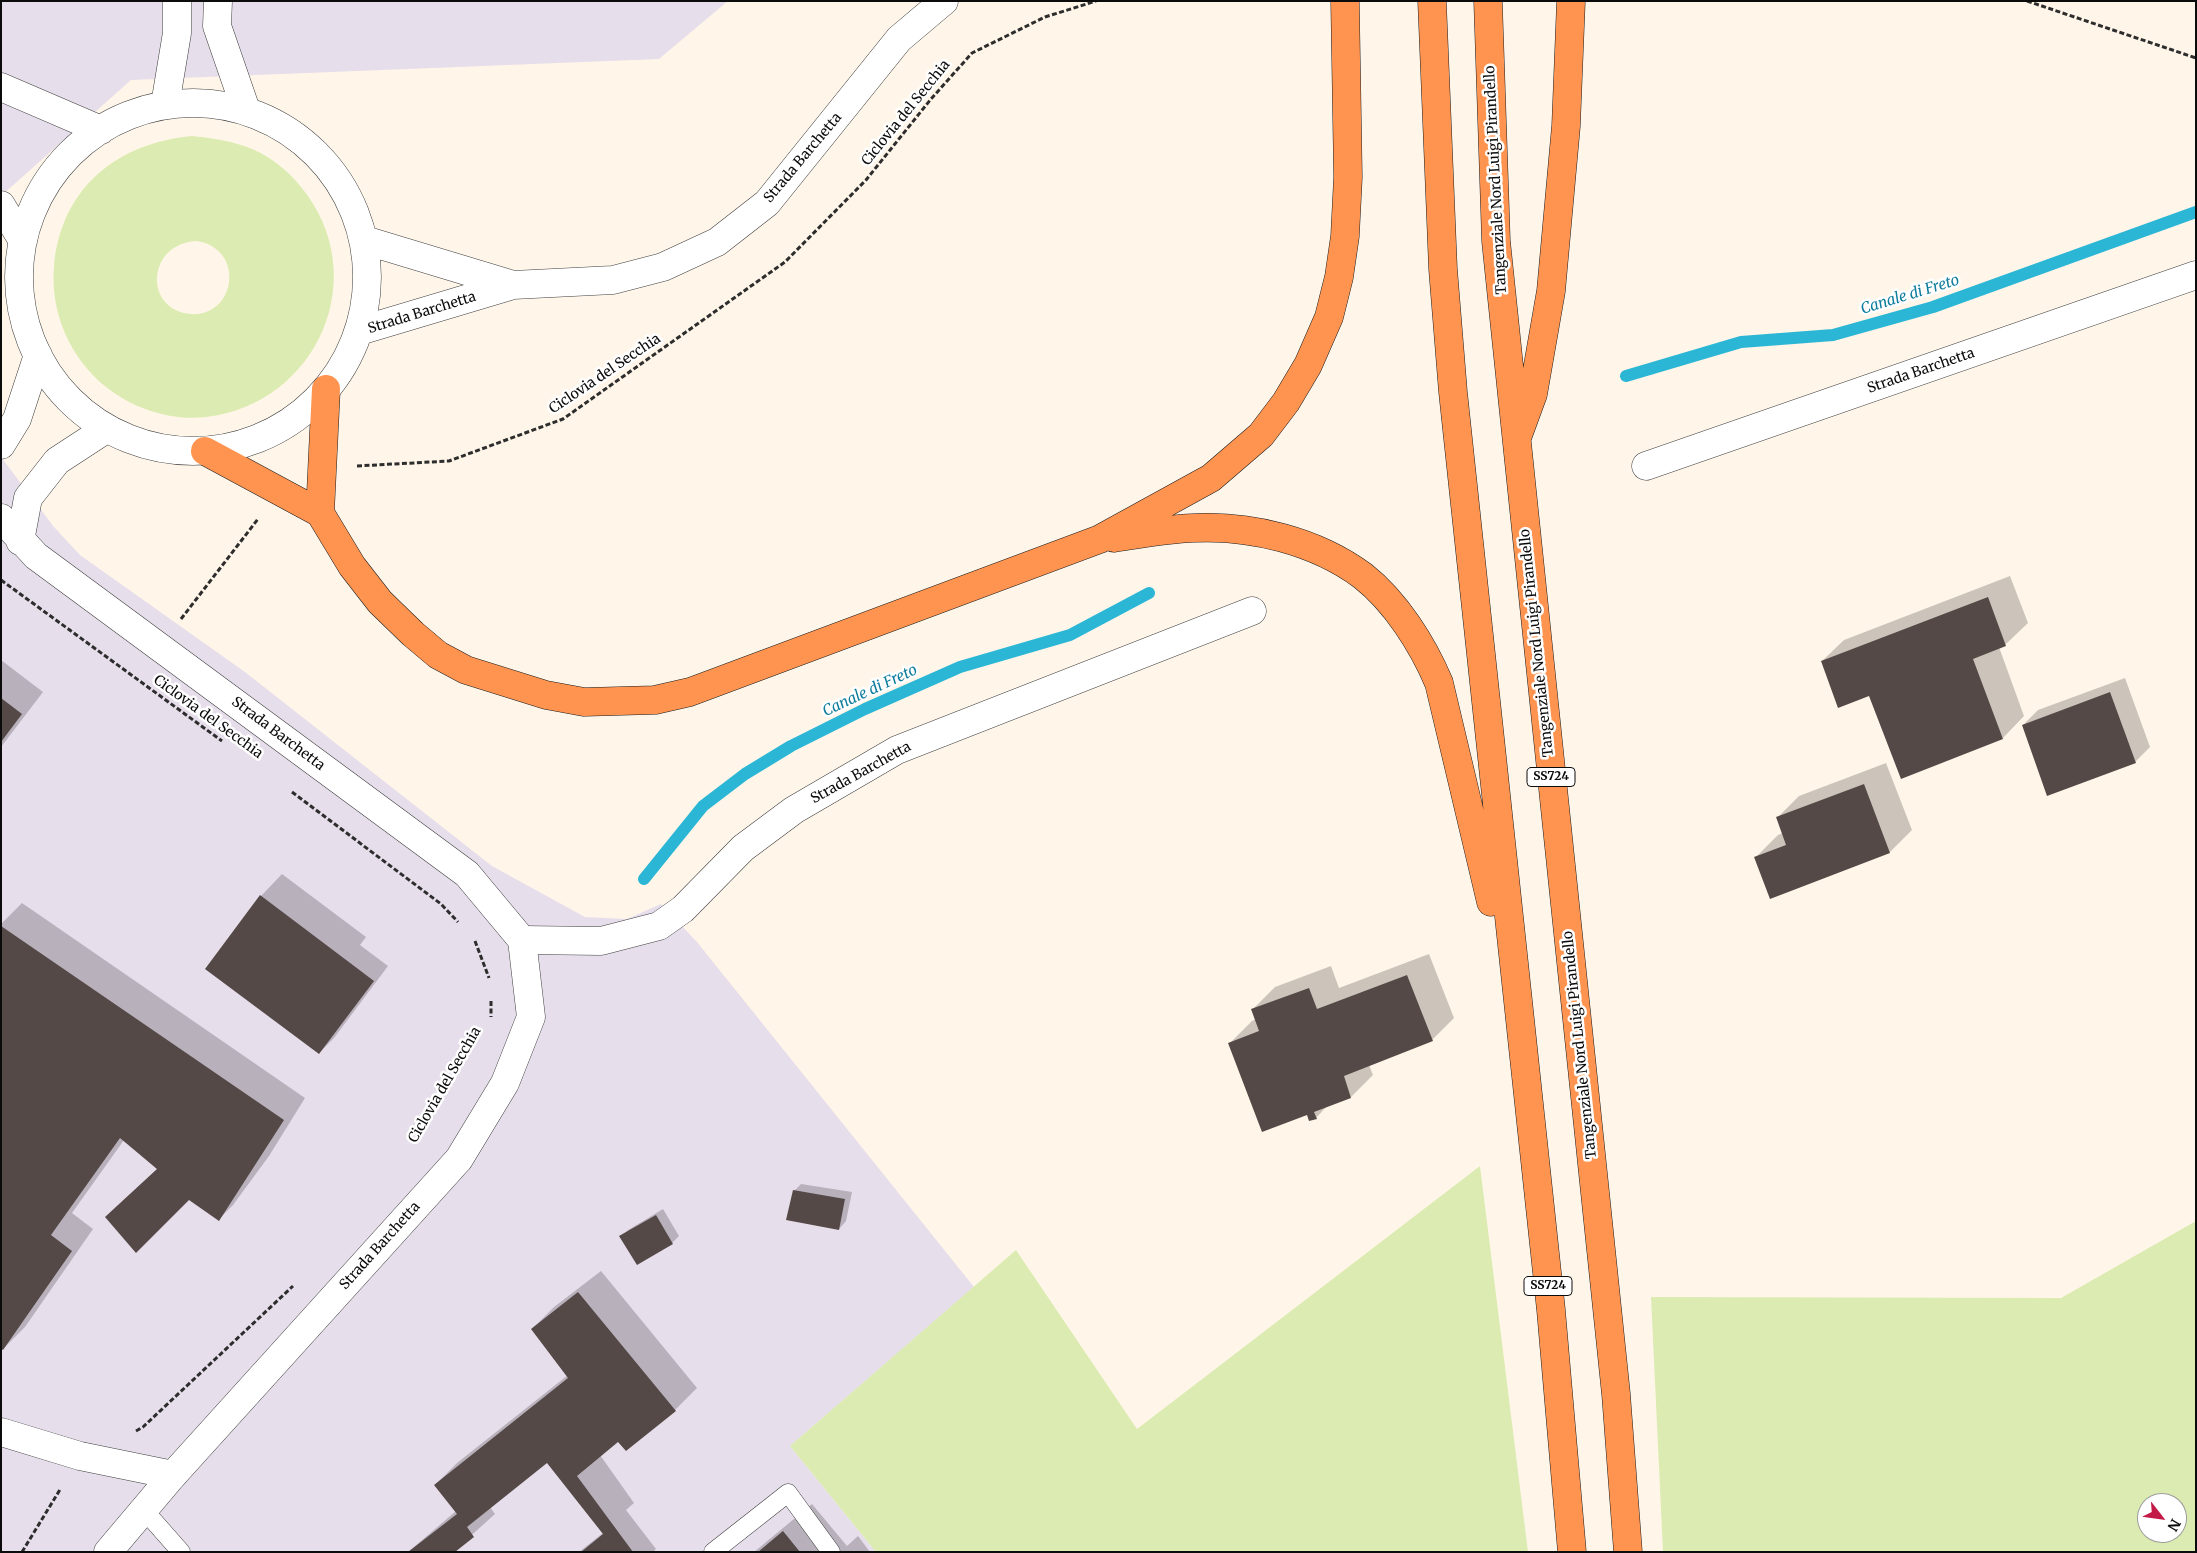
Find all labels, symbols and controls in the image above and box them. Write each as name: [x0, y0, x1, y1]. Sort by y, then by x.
street label: Ciclovia del Secchia: [858, 57, 954, 169]
street label: Tangenziale Nord Luigi Pirandello: [1482, 65, 1510, 295]
street label: Strada Barchetta: [761, 110, 845, 206]
water label: Canale di Freto: [1859, 271, 1961, 319]
street label: Strada Barchetta: [366, 289, 478, 337]
street label: Ciclovia del Secchia: [546, 330, 664, 418]
street label: Strada Barchetta: [1865, 345, 1977, 397]
street label: Tangenziale Nord Luigi Pirandello: [1517, 528, 1557, 758]
water label: Canale di Freto: [820, 661, 920, 721]
street label: Ciclovia del Secchia: [150, 672, 266, 762]
street label: Strada Barchetta: [228, 694, 328, 774]
street label: Strada Barchetta: [808, 738, 914, 808]
road number: SS724: [1527, 768, 1575, 786]
street label: Tangenziale Nord Luigi Pirandello: [1560, 930, 1600, 1160]
street label: Ciclovia del Secchia: [405, 1024, 485, 1146]
street label: Strada Barchetta: [336, 1199, 424, 1293]
road number: SS724: [1524, 1276, 1572, 1295]
north arrow: [2137, 1493, 2187, 1543]
text: N: [2164, 1516, 2185, 1534]

